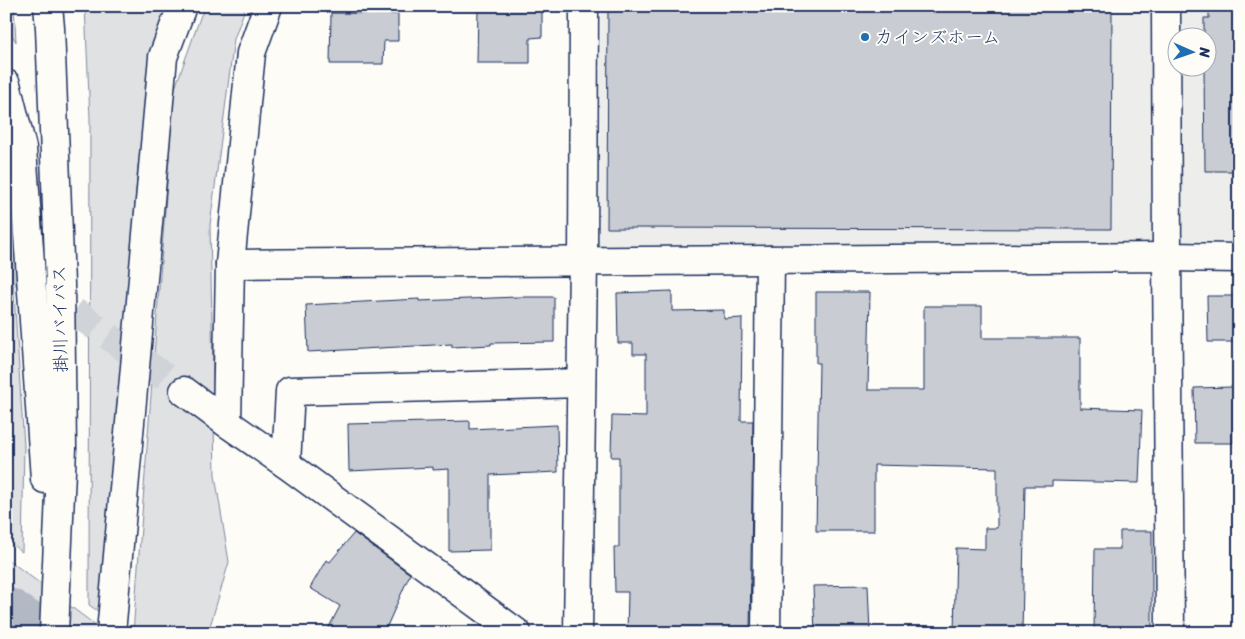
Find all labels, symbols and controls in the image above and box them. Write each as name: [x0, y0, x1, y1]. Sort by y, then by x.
place label: カインズホーム: [875, 21, 1000, 53]
north arrow: [1168, 28, 1218, 78]
marker: カインズホーム: [859, 31, 871, 43]
text: N: [1192, 46, 1217, 58]
street label: 掛川バイパス: [43, 265, 77, 373]

